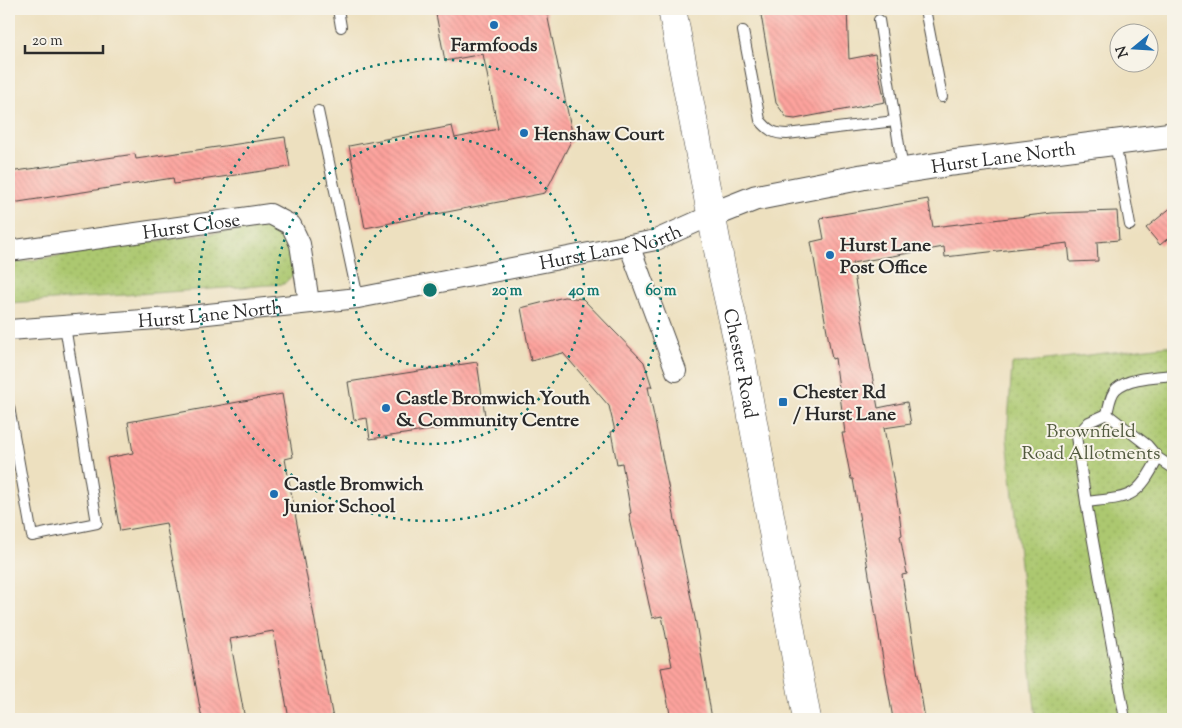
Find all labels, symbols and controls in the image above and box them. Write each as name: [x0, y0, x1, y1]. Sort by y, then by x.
marker: Farmfoods: [488, 19, 500, 31]
scale bar: [25, 22, 102, 54]
north arrow: [1110, 22, 1160, 72]
text: 20 m: [32, 31, 63, 52]
place label: Farmfoods: [451, 33, 538, 60]
text: N: [1112, 43, 1135, 60]
place label: Henshaw Court: [534, 122, 665, 149]
marker: Henshaw Court: [518, 127, 530, 139]
street label: Hurst Lane North: [929, 136, 1077, 182]
street label: Hurst Close: [141, 207, 242, 248]
street label: Hurst Lane North: [537, 219, 687, 278]
place label: Hurst Lane Post Office: [840, 233, 931, 282]
marker: Hurst Lane Post Office: [824, 249, 836, 261]
centre of rings: [421, 281, 439, 299]
text: 20 m: [492, 281, 523, 302]
text: 40 m: [568, 281, 600, 302]
text: 60 m: [646, 281, 677, 302]
street label: Hurst Lane North: [137, 295, 284, 336]
street label: Chester Road: [715, 306, 763, 421]
place label: Chester Rd / Hurst Lane: [793, 380, 896, 429]
place label: Castle Bromwich Youth & Community Centre: [396, 386, 591, 435]
marker: Chester Rd / Hurst Lane: [777, 396, 789, 408]
marker: Castle Bromwich Youth & Community Centre: [380, 402, 392, 414]
park label: Brownfield Road Allotments: [1022, 419, 1160, 468]
place label: Castle Bromwich Junior School: [282, 472, 424, 521]
marker: Castle Bromwich Junior School: [268, 488, 280, 500]

